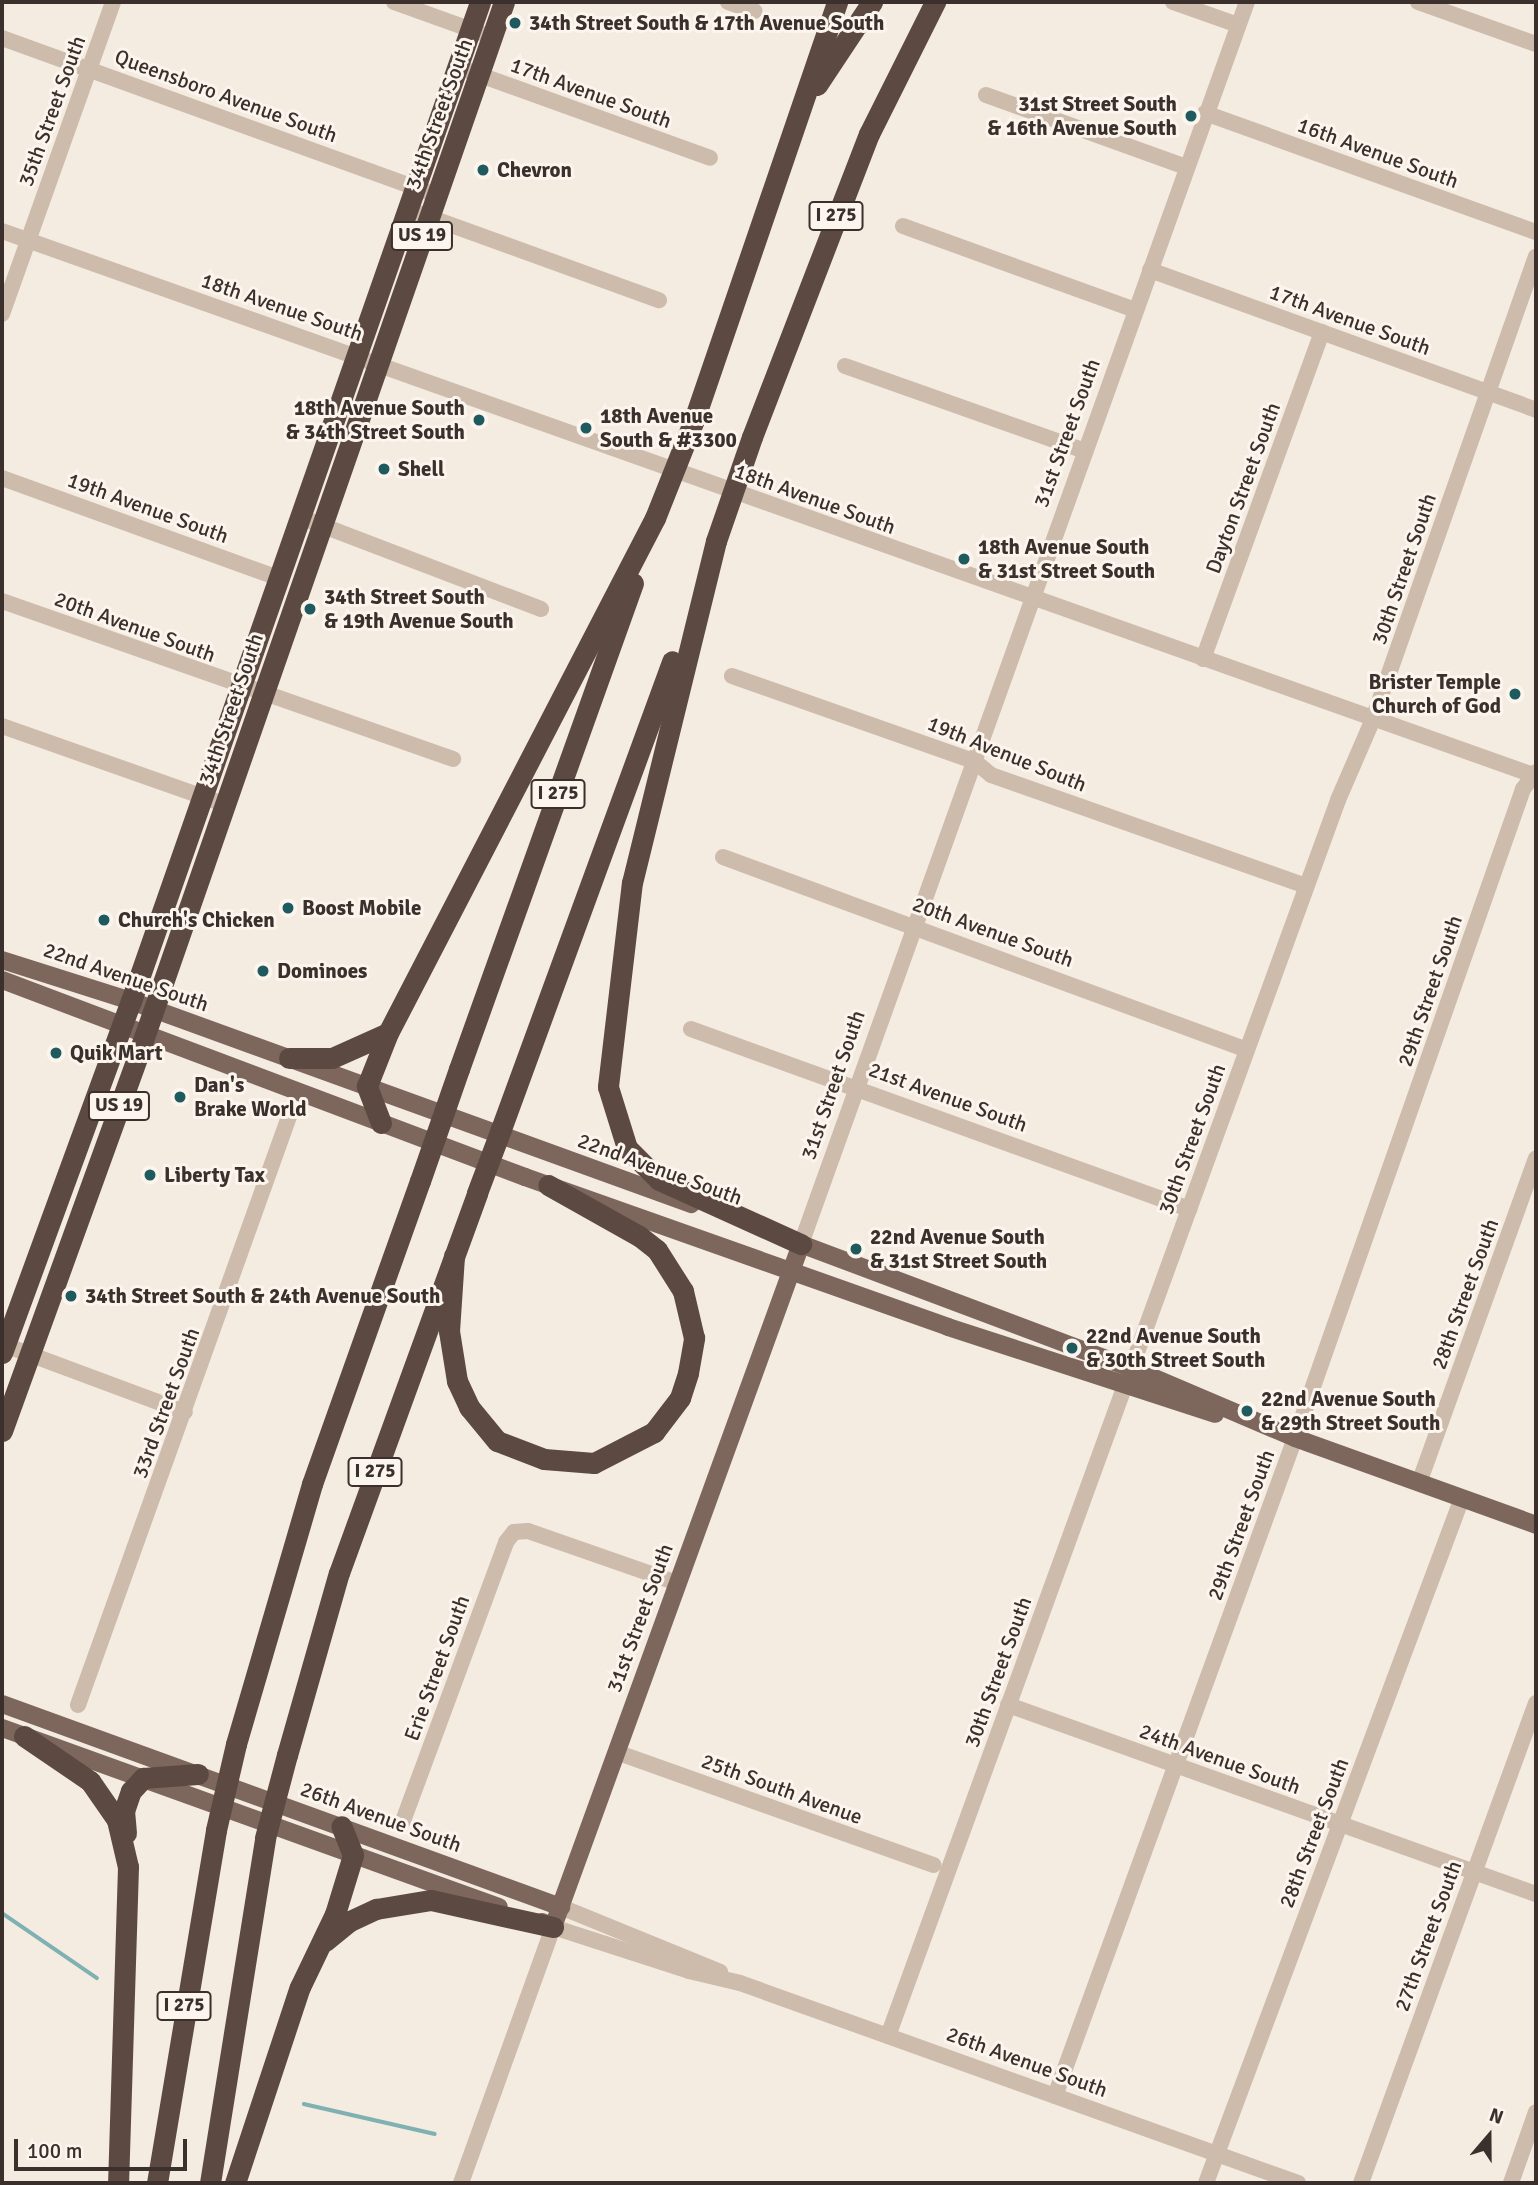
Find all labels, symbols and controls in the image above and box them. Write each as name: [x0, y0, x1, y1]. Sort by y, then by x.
place label: 34th Street South & 17th Avenue South: [529, 10, 884, 36]
marker: 34th Street South & 17th Avenue South: [507, 15, 523, 31]
street label: 35th Street South: [13, 32, 91, 190]
street label: 34th Street South: [400, 35, 478, 193]
street label: Queensboro Avenue South: [111, 44, 341, 148]
street label: 17th Avenue South: [507, 52, 675, 134]
place label: 31st Street South & 16th Avenue South: [987, 91, 1177, 141]
marker: 31st Street South & 16th Avenue South: [1183, 108, 1199, 124]
street label: 16th Avenue South: [1294, 112, 1462, 194]
place label: Chevron: [497, 157, 572, 183]
marker: Chevron: [475, 162, 491, 178]
road number: I 275: [808, 200, 864, 232]
road number: US 19: [390, 220, 453, 252]
street label: 18th Avenue South: [198, 268, 366, 346]
street label: 17th Avenue South: [1266, 279, 1434, 361]
street label: 31st Street South: [1028, 355, 1106, 511]
place label: 18th Avenue South & 34th Street South: [286, 395, 465, 445]
street label: Dayton Street South: [1200, 399, 1286, 577]
place label: 18th Avenue South & #3300: [600, 403, 737, 453]
marker: 18th Avenue South & 34th Street South: [471, 412, 487, 428]
marker: 18th Avenue South & #3300: [578, 420, 594, 436]
place label: Shell: [398, 456, 444, 482]
street label: 18th Avenue South: [731, 458, 899, 540]
marker: Shell: [376, 461, 392, 477]
street label: 19th Avenue South: [64, 467, 232, 549]
street label: 30th Street South: [1366, 490, 1442, 648]
place label: 18th Avenue South & 31st Street South: [978, 534, 1155, 584]
marker: 18th Avenue South & 31st Street South: [956, 551, 972, 567]
place label: 34th Street South & 19th Avenue South: [324, 584, 514, 634]
street label: 20th Avenue South: [51, 586, 219, 668]
marker: 34th Street South & 19th Avenue South: [302, 601, 318, 617]
street label: 34th Street South: [193, 630, 269, 788]
place label: Brister Temple Church of God: [1368, 669, 1501, 719]
marker: Brister Temple Church of God: [1507, 686, 1523, 702]
street label: 19th Avenue South: [924, 711, 1090, 797]
road number: I 275: [530, 778, 586, 810]
street label: 20th Avenue South: [909, 891, 1077, 973]
place label: Boost Mobile: [302, 895, 421, 921]
marker: Boost Mobile: [280, 900, 296, 916]
place label: Church's Chicken: [118, 907, 275, 933]
marker: Church's Chicken: [96, 912, 112, 928]
street label: 29th Street South: [1392, 912, 1468, 1070]
street label: 22nd Avenue South: [40, 937, 212, 1017]
place label: Dominoes: [277, 958, 367, 984]
marker: Dominoes: [255, 963, 271, 979]
street label: 31st Street South: [796, 1007, 870, 1163]
place label: Quik Mart: [70, 1040, 163, 1066]
marker: Quik Mart: [48, 1045, 64, 1061]
street label: 21st Avenue South: [865, 1057, 1031, 1137]
street label: 30th Street South: [1153, 1060, 1231, 1218]
place label: Dan's Brake World: [194, 1072, 307, 1122]
marker: Dan's Brake World: [172, 1089, 188, 1105]
road number: US 19: [88, 1090, 150, 1122]
street label: 22nd Avenue South: [574, 1128, 746, 1210]
place label: Liberty Tax: [164, 1162, 265, 1188]
marker: Liberty Tax: [142, 1167, 158, 1183]
street label: 28th Street South: [1426, 1215, 1504, 1373]
place label: 22nd Avenue South & 31st Street South: [870, 1224, 1047, 1274]
marker: 22nd Avenue South & 31st Street South: [848, 1241, 864, 1257]
place label: 34th Street South & 24th Avenue South: [85, 1283, 440, 1309]
marker: 34th Street South & 24th Avenue South: [63, 1288, 79, 1304]
place label: 22nd Avenue South & 30th Street South: [1086, 1323, 1265, 1373]
street label: 33rd Street South: [127, 1324, 205, 1482]
marker: 22nd Avenue South & 30th Street South: [1064, 1340, 1080, 1356]
place label: 22nd Avenue South & 29th Street South: [1261, 1386, 1440, 1436]
marker: 22nd Avenue South & 29th Street South: [1239, 1403, 1255, 1419]
street label: 29th Street South: [1202, 1446, 1280, 1604]
road number: I 275: [347, 1456, 403, 1488]
street label: 31st Street South: [601, 1540, 679, 1696]
street label: Erie Street South: [399, 1592, 475, 1744]
street label: 30th Street South: [959, 1593, 1037, 1751]
street label: 24th Avenue South: [1136, 1718, 1304, 1800]
street label: 25th South Avenue: [698, 1748, 866, 1830]
street label: 28th Street South: [1274, 1755, 1354, 1911]
street label: 26th Avenue South: [297, 1776, 465, 1858]
street label: 27th Street South: [1389, 1857, 1467, 2015]
road number: I 275: [156, 1990, 212, 2022]
street label: 26th Avenue South: [943, 2021, 1111, 2103]
north arrow: [1454, 2101, 1524, 2171]
text: N: [1486, 2103, 1506, 2130]
scale bar: [18, 2126, 191, 2170]
text: 100 m: [27, 2138, 82, 2164]

